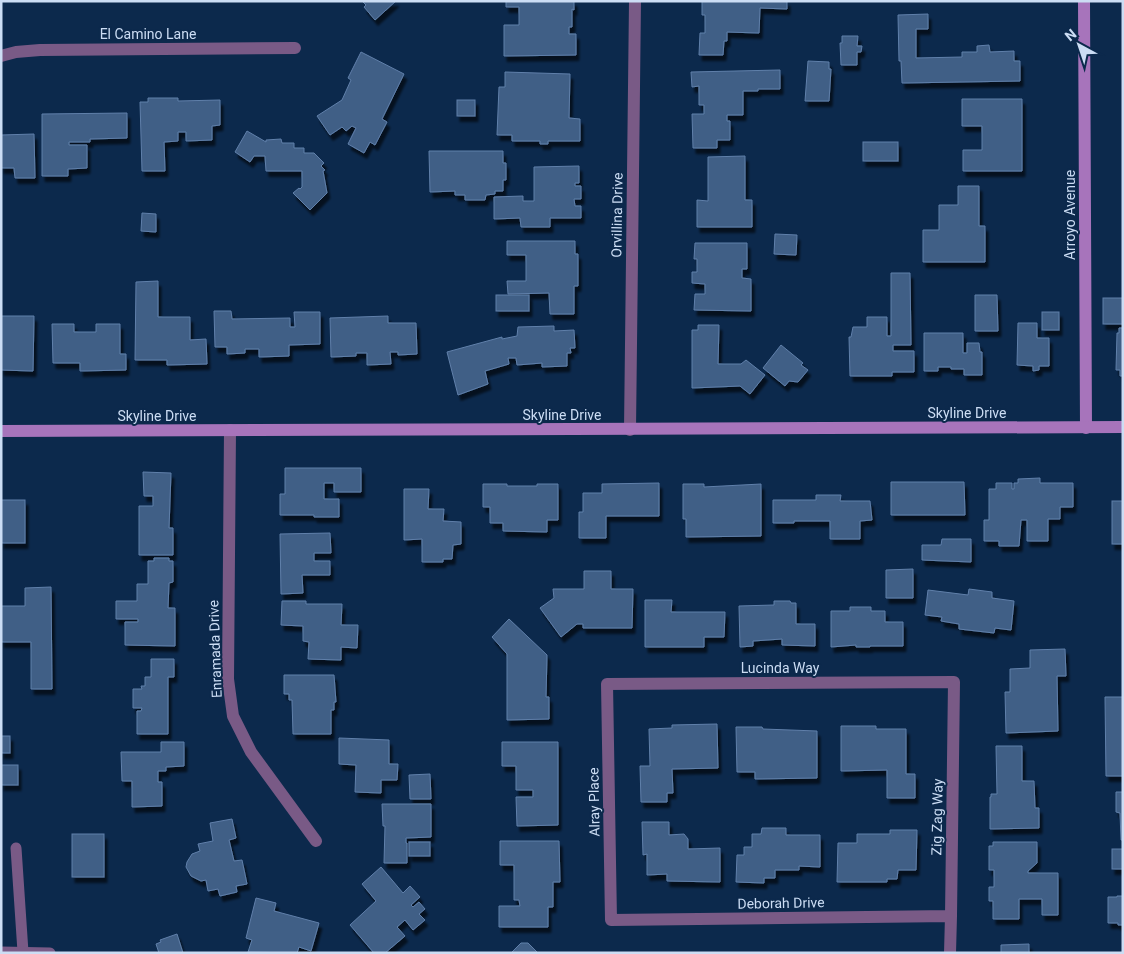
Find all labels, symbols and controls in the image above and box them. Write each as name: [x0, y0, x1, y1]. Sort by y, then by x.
north arrow: [1054, 20, 1104, 70]
street label: El Camino Lane: [100, 26, 196, 42]
text: N: [1062, 26, 1080, 44]
street label: Arroyo Avenue: [1062, 170, 1078, 260]
street label: Orvillina Drive: [608, 172, 626, 258]
street label: Skyline Drive: [928, 405, 1006, 421]
street label: Skyline Drive: [523, 407, 601, 423]
street label: Skyline Drive: [118, 408, 196, 424]
street label: Enramada Drive: [205, 600, 225, 698]
street label: Lucinda Way: [741, 660, 820, 676]
street label: Alray Place: [585, 767, 603, 837]
street label: Zig Zag Way: [928, 778, 946, 856]
street label: Deborah Drive: [737, 894, 825, 912]

